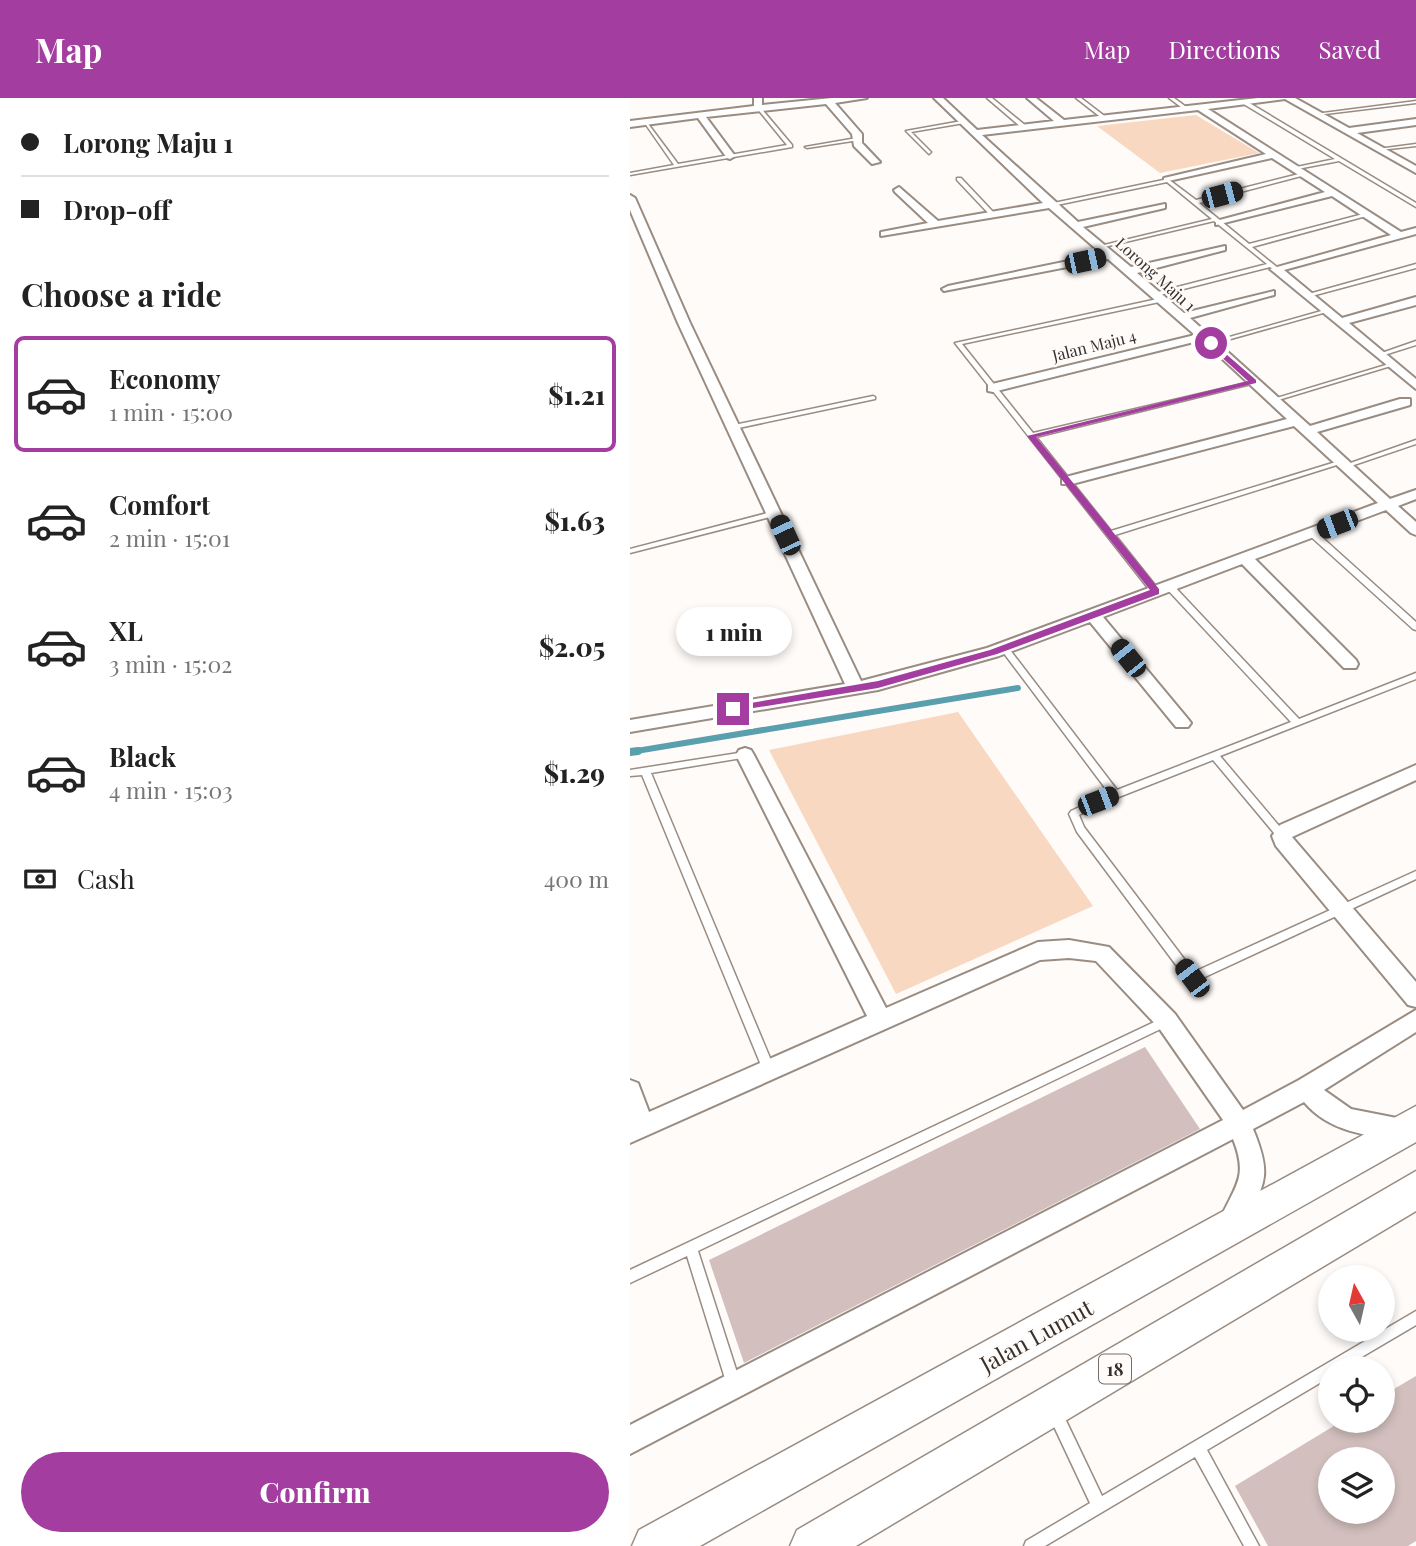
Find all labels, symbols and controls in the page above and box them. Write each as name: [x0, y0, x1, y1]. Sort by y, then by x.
text: Map: [35, 27, 102, 71]
text: Map: [1084, 33, 1130, 65]
text: Directions: [1168, 33, 1281, 65]
text: Saved: [1319, 33, 1381, 65]
text: Lorong Maju 1: [63, 125, 233, 160]
car: [1199, 179, 1246, 211]
text: Drop-off: [63, 192, 170, 227]
street label: Lorong Maju 1: [1111, 232, 1201, 316]
car: [1063, 246, 1108, 276]
text: Choose a ride: [21, 272, 222, 315]
street label: Jalan Maju 4: [1049, 324, 1138, 366]
route start: [1195, 327, 1227, 359]
text: Economy: [109, 361, 220, 396]
icon: car: [25, 363, 88, 426]
text: $1.21: [548, 377, 605, 412]
text: 1 min · 15:00: [109, 396, 233, 427]
text: Comfort: [109, 487, 210, 522]
icon: car: [25, 489, 88, 552]
text: $1.63: [544, 503, 605, 538]
car: [1314, 507, 1361, 541]
car: [767, 512, 804, 558]
text: 2 min · 15:01: [109, 522, 230, 553]
callout: 1 min: [675, 608, 791, 656]
text: XL: [109, 613, 143, 648]
icon: car: [25, 615, 88, 678]
text: 1 min: [706, 616, 762, 647]
text: $2.05: [539, 629, 605, 664]
car: [1107, 635, 1150, 681]
text: 3 min · 15:02: [109, 648, 232, 679]
route end: [717, 693, 749, 725]
text: Black: [109, 739, 176, 774]
icon: car: [25, 741, 88, 804]
text: $1.29: [544, 755, 605, 790]
text: 4 min · 15:03: [109, 774, 233, 805]
car: [1075, 784, 1122, 818]
icon: cash: [21, 860, 59, 898]
text: Cash: [77, 861, 135, 896]
text: 400 m: [544, 863, 609, 894]
car: [1171, 955, 1214, 1001]
north arrow: [1318, 1265, 1395, 1342]
map controls: [1318, 1265, 1395, 1524]
street label: Jalan Lumut: [973, 1291, 1099, 1379]
road number: 18: [1099, 1354, 1131, 1384]
button: locate: [1318, 1356, 1395, 1433]
button: layers: [1318, 1447, 1395, 1524]
button: Confirm: [21, 1452, 609, 1532]

